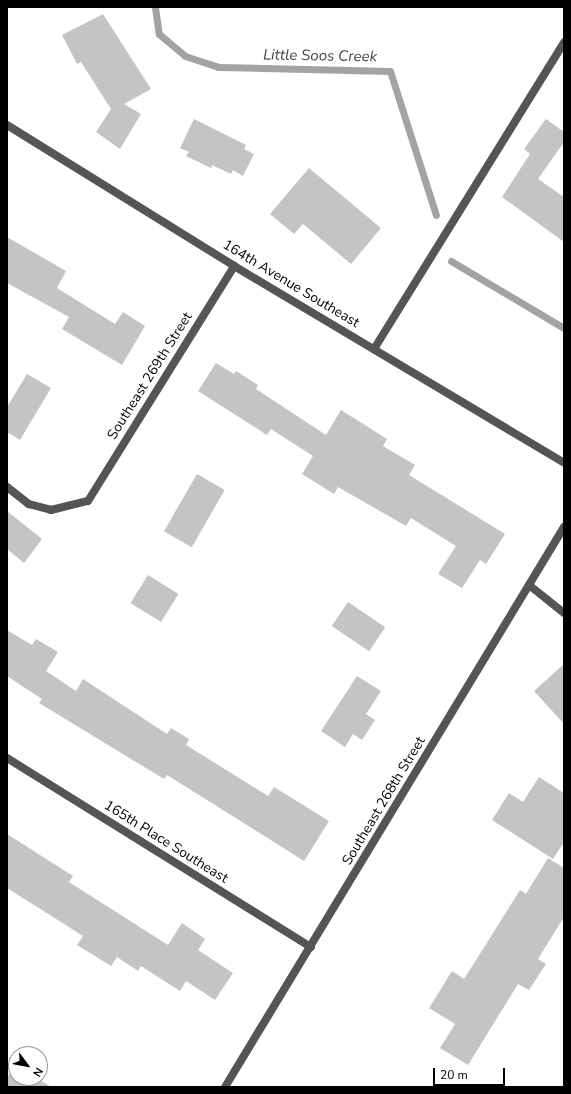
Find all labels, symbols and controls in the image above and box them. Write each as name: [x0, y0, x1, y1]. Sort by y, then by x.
water label: Little Soos Creek: [263, 46, 377, 66]
street label: 164th Avenue Southeast: [220, 237, 362, 331]
street label: Southeast 269th Street: [104, 309, 196, 443]
street label: Southeast 268th Street: [339, 734, 429, 868]
street label: 165th Place Southeast: [101, 797, 231, 887]
north arrow: [8, 1046, 48, 1086]
scale bar: [435, 1060, 507, 1086]
text: N: [29, 1065, 46, 1080]
text: 20 m: [440, 1067, 468, 1083]

